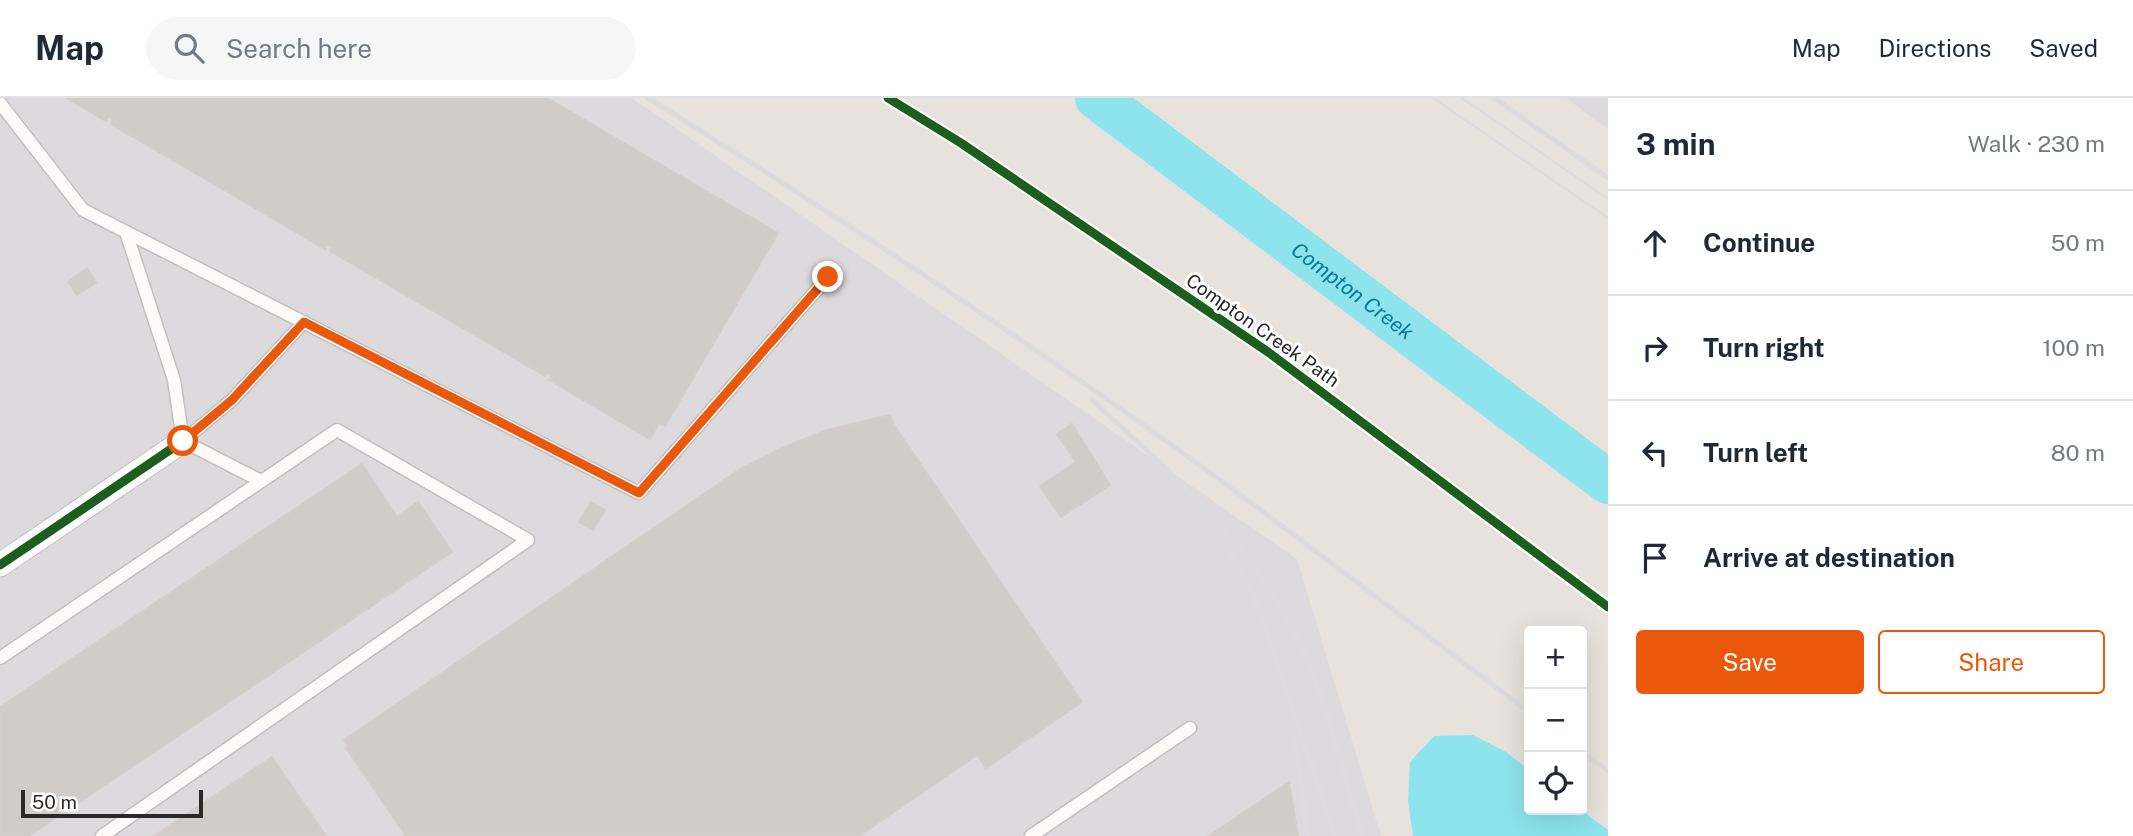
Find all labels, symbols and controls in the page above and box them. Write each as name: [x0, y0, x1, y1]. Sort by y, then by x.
search box: [146, 17, 636, 80]
text: Map: [35, 29, 104, 67]
icon: search: [170, 29, 208, 67]
text: Search here: [226, 33, 372, 64]
text: Map: [1792, 34, 1841, 62]
text: Directions: [1879, 34, 1991, 62]
text: Saved: [2029, 34, 2098, 62]
text: 3 min: [1636, 126, 1715, 162]
text: Walk · 230 m: [1968, 130, 2105, 157]
icon: ahead: [1636, 224, 1674, 262]
text: Continue: [1703, 227, 1815, 258]
text: 50 m: [2051, 229, 2105, 256]
water label: Compton Creek: [1287, 236, 1419, 345]
route end: [812, 261, 843, 292]
street label: Compton Creek Path: [1182, 269, 1344, 391]
icon: right: [1636, 329, 1674, 367]
text: Turn right: [1703, 332, 1825, 363]
text: 100 m: [2042, 334, 2105, 361]
route start: [167, 425, 198, 456]
icon: left: [1636, 434, 1674, 472]
text: Turn left: [1703, 437, 1808, 468]
text: 80 m: [2051, 439, 2105, 466]
icon: arrive: [1636, 539, 1674, 577]
text: Arrive at destination: [1703, 542, 1955, 573]
map controls: [1524, 626, 1587, 815]
button: +: [1524, 626, 1587, 689]
button: Save: [1636, 630, 1864, 694]
button: Share: [1878, 630, 2105, 694]
button: −: [1524, 689, 1587, 752]
button: locate: [1524, 752, 1587, 815]
scale bar: [21, 787, 203, 819]
text: 50 m: [32, 791, 77, 813]

